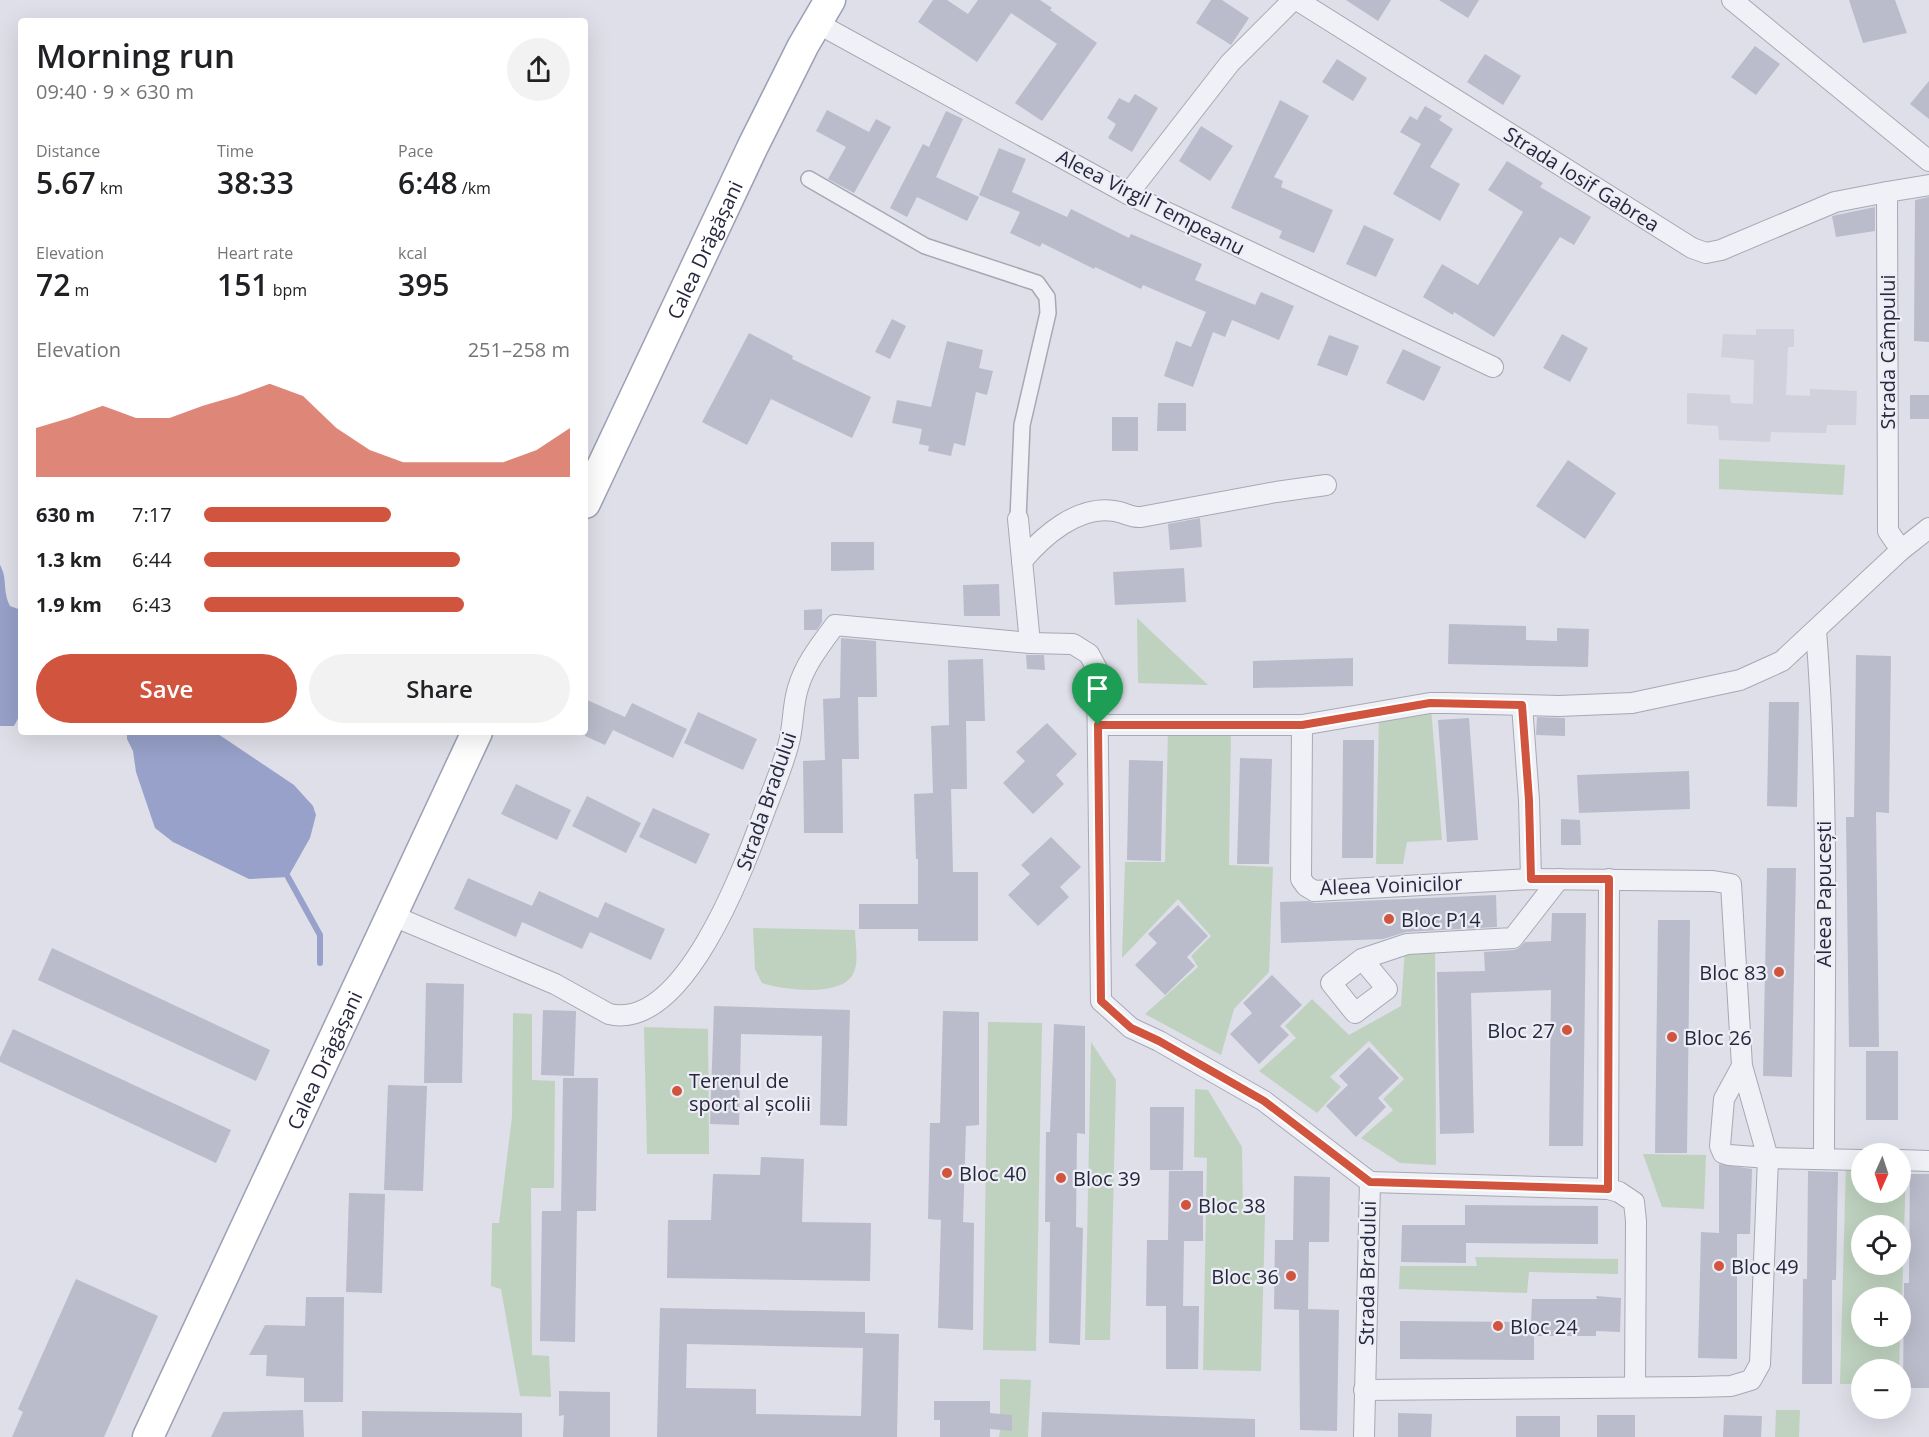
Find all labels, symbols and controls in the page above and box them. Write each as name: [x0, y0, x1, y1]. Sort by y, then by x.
text: Morning run: [36, 33, 235, 78]
button: share: [507, 38, 570, 101]
text: 09:40 · 9 × 630 m: [36, 78, 194, 105]
street label: Strada Iosif Gabrea: [1499, 120, 1665, 238]
text: Distance: [36, 140, 100, 162]
text: Time: [217, 140, 254, 162]
text: Pace: [398, 140, 433, 162]
street label: Aleea Virgil Tempeanu: [1052, 143, 1250, 261]
text: 5.67: [36, 162, 96, 203]
text: 38:33: [217, 162, 294, 203]
text: 6:48: [398, 162, 458, 203]
street label: Calea Drăgășani: [660, 176, 748, 323]
text: km: [96, 177, 123, 199]
text: /km: [458, 177, 491, 199]
text: Elevation: [36, 242, 104, 264]
text: Heart rate: [217, 242, 293, 264]
text: kcal: [398, 242, 427, 264]
text: 72: [36, 264, 70, 305]
text: 151: [217, 264, 268, 305]
text: 395: [398, 264, 449, 305]
street label: Strada Câmpului: [1874, 274, 1901, 430]
text: m: [70, 279, 89, 301]
text: bpm: [268, 279, 307, 301]
text: Elevation: [36, 336, 121, 363]
text: 251–258 m: [468, 336, 570, 363]
text: 630 m: [36, 501, 95, 528]
text: 7:17: [132, 501, 172, 528]
text: 1.3 km: [36, 546, 102, 573]
text: 6:44: [132, 546, 172, 573]
text: 1.9 km: [36, 591, 102, 618]
text: 6:43: [132, 591, 172, 618]
button: Save: [36, 654, 297, 723]
button: Share: [309, 654, 570, 723]
pin: [1072, 663, 1123, 725]
icon: arrive: [1081, 672, 1114, 705]
street label: Strada Bradului: [730, 728, 802, 874]
street label: Aleea Papucești: [1810, 821, 1837, 967]
street label: Aleea Voinicilor: [1319, 869, 1463, 901]
place label: Bloc P14: [1401, 906, 1481, 933]
marker: Bloc P14: [1382, 912, 1396, 926]
place label: Bloc 83: [1699, 959, 1767, 986]
marker: Bloc 83: [1772, 965, 1786, 979]
street label: Calea Drăgășani: [280, 986, 368, 1134]
place label: Bloc 27: [1487, 1017, 1555, 1044]
marker: Bloc 27: [1560, 1023, 1574, 1037]
place label: Bloc 26: [1684, 1024, 1752, 1051]
marker: Bloc 26: [1665, 1030, 1679, 1044]
place label: Terenul de sport al școlii: [689, 1067, 811, 1117]
marker: Terenul de sport al școlii: [670, 1084, 684, 1098]
north arrow: [1851, 1143, 1911, 1203]
map controls: [1851, 1143, 1911, 1419]
place label: Bloc 40: [959, 1160, 1027, 1187]
place label: Bloc 39: [1073, 1165, 1141, 1192]
marker: Bloc 40: [940, 1166, 954, 1180]
marker: Bloc 39: [1054, 1171, 1068, 1185]
place label: Bloc 38: [1198, 1192, 1266, 1219]
marker: Bloc 38: [1179, 1198, 1193, 1212]
street label: Strada Bradului: [1352, 1200, 1382, 1346]
button: locate: [1851, 1215, 1911, 1275]
place label: Bloc 49: [1731, 1253, 1799, 1280]
marker: Bloc 49: [1712, 1259, 1726, 1273]
place label: Bloc 36: [1211, 1263, 1279, 1290]
marker: Bloc 36: [1284, 1269, 1298, 1283]
button: +: [1851, 1287, 1911, 1347]
place label: Bloc 24: [1510, 1313, 1578, 1340]
marker: Bloc 24: [1491, 1319, 1505, 1333]
button: −: [1851, 1359, 1911, 1419]

